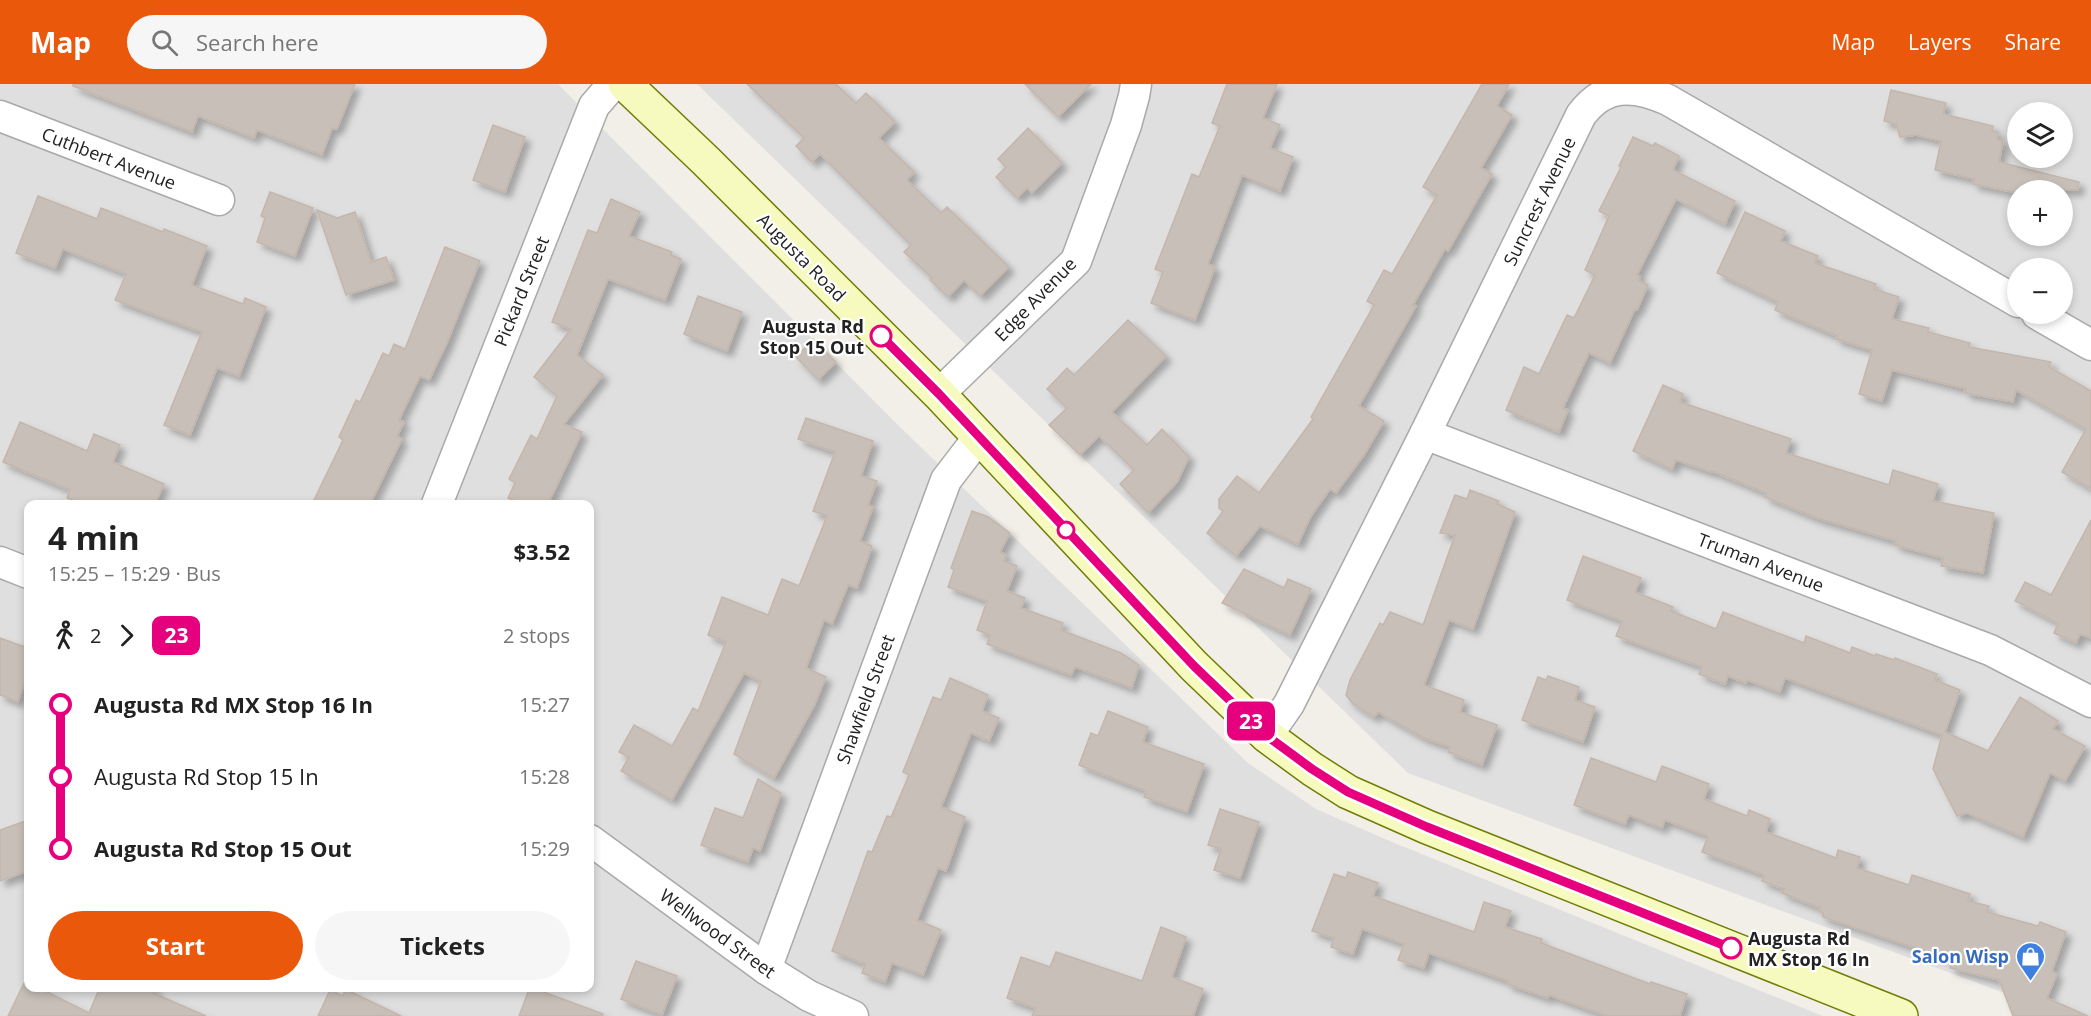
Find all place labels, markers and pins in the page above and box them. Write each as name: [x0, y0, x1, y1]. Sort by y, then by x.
place label: Augusta Rd Stop 15 Out: [760, 314, 864, 359]
marker: Augusta Rd Stop 15 Out: [870, 325, 892, 347]
unlabelled marker: [1057, 521, 1075, 539]
place label: Augusta Rd MX Stop 16 In: [1748, 926, 1870, 971]
marker: Augusta Rd MX Stop 16 In: [1720, 937, 1742, 959]
shop icon: Salon Wisp: [2014, 940, 2046, 982]
place label: Salon Wisp: [1912, 944, 2009, 968]

